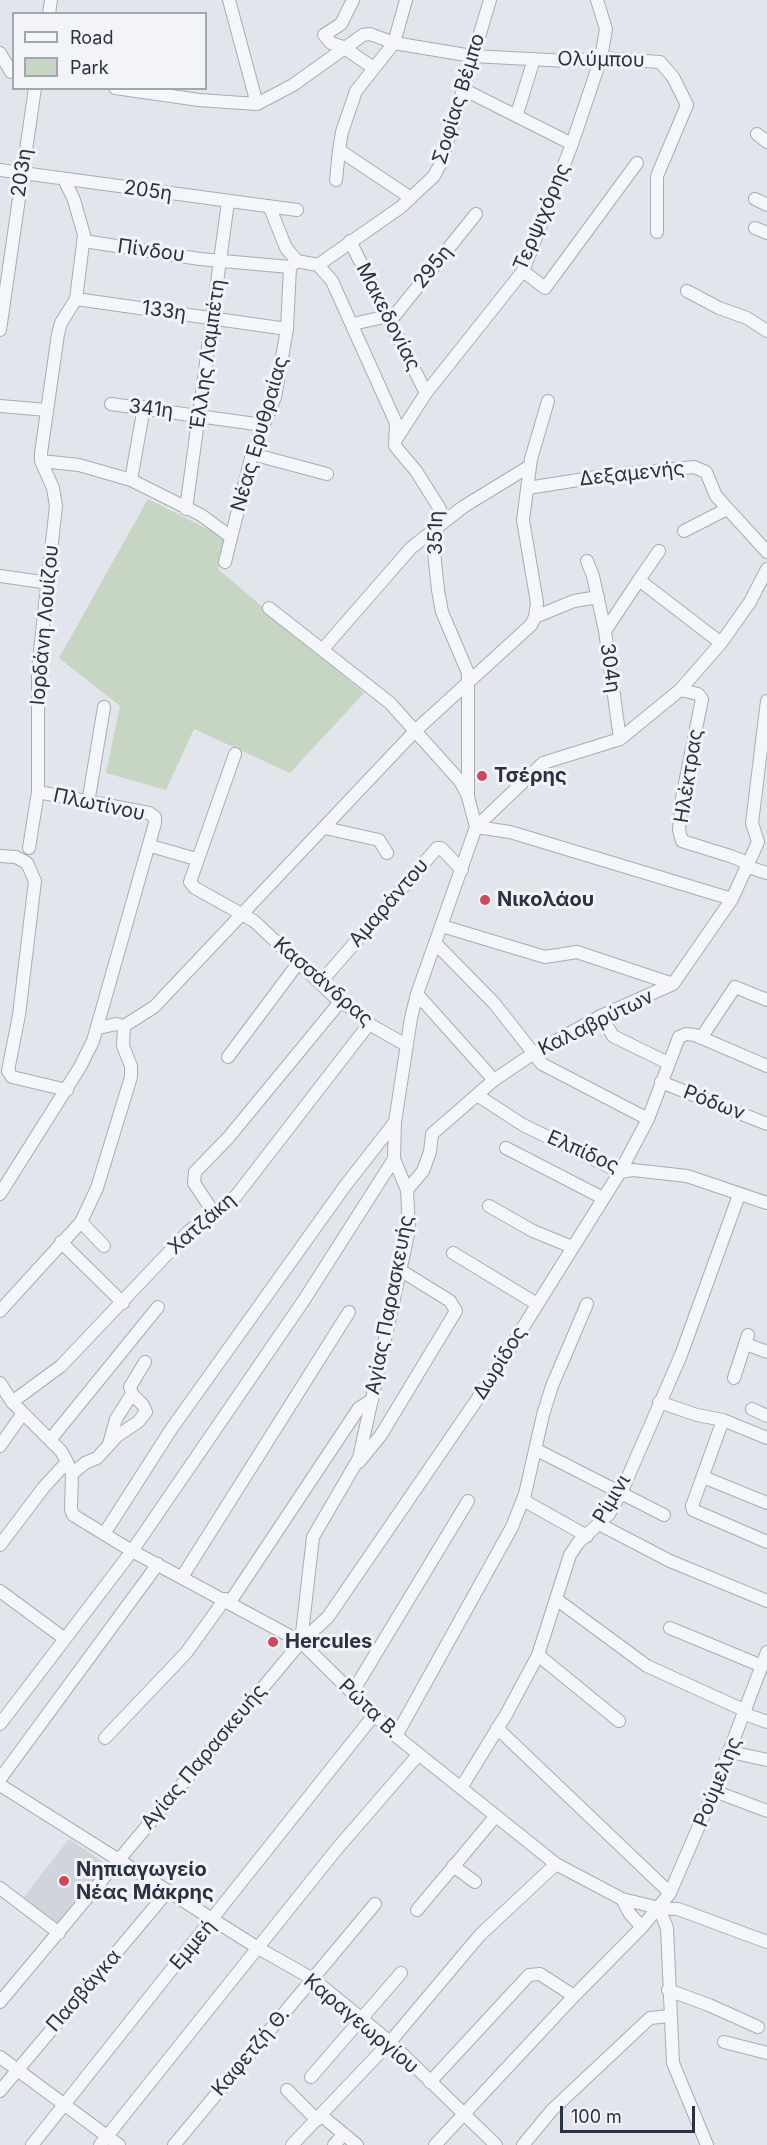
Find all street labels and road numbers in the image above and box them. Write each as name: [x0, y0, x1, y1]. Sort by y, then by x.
street label: Σοφίας Βέμπο: [428, 31, 490, 167]
street label: Ολύμπου: [557, 47, 645, 73]
street label: 203η: [7, 147, 37, 199]
street label: Τερψιχόρης: [509, 160, 575, 274]
street label: 205η: [122, 176, 174, 206]
street label: Πίνδου: [116, 234, 186, 268]
street label: 295η: [408, 241, 458, 293]
street label: Μακεδονίας: [351, 259, 425, 375]
street label: Έλλης Λαμπέτη: [186, 278, 230, 432]
street label: 133η: [140, 296, 188, 326]
street label: Νέας Ερυθραίας: [226, 354, 294, 514]
street label: 341η: [127, 394, 175, 424]
street label: Δεξαμενής: [578, 457, 686, 491]
street label: 351η: [424, 511, 448, 555]
street label: Ιορδάνη Λουίζου: [26, 544, 64, 706]
street label: 304η: [595, 642, 625, 694]
street label: Ηλέκτρας: [670, 727, 708, 825]
street label: Πλωτίνου: [51, 784, 147, 826]
street label: Αμαράντου: [344, 854, 434, 952]
street label: Κασσάνδρας: [268, 932, 378, 1032]
street label: Καλαβρύτων: [534, 985, 658, 1061]
street label: Ρόδων: [680, 1080, 748, 1126]
street label: Ελπίδος: [543, 1126, 623, 1178]
street label: Χατζάκη: [163, 1188, 241, 1260]
street label: Αγίας Παρασκευής: [361, 1213, 419, 1397]
street label: Δωρίδος: [468, 1322, 532, 1404]
street label: Ρίμινι: [588, 1470, 636, 1528]
street label: Ρώτα Β.: [333, 1674, 405, 1744]
street label: Αγίας Παρασκευής: [136, 1679, 272, 1835]
street label: Ρούμελης: [689, 1733, 747, 1831]
street label: Εμμεή: [165, 1915, 221, 1975]
street label: Πασβάγκα: [42, 1945, 126, 2037]
street label: Καραγεωργίου: [299, 1969, 423, 2079]
street label: Καφετζή Θ.: [207, 2003, 295, 2101]

